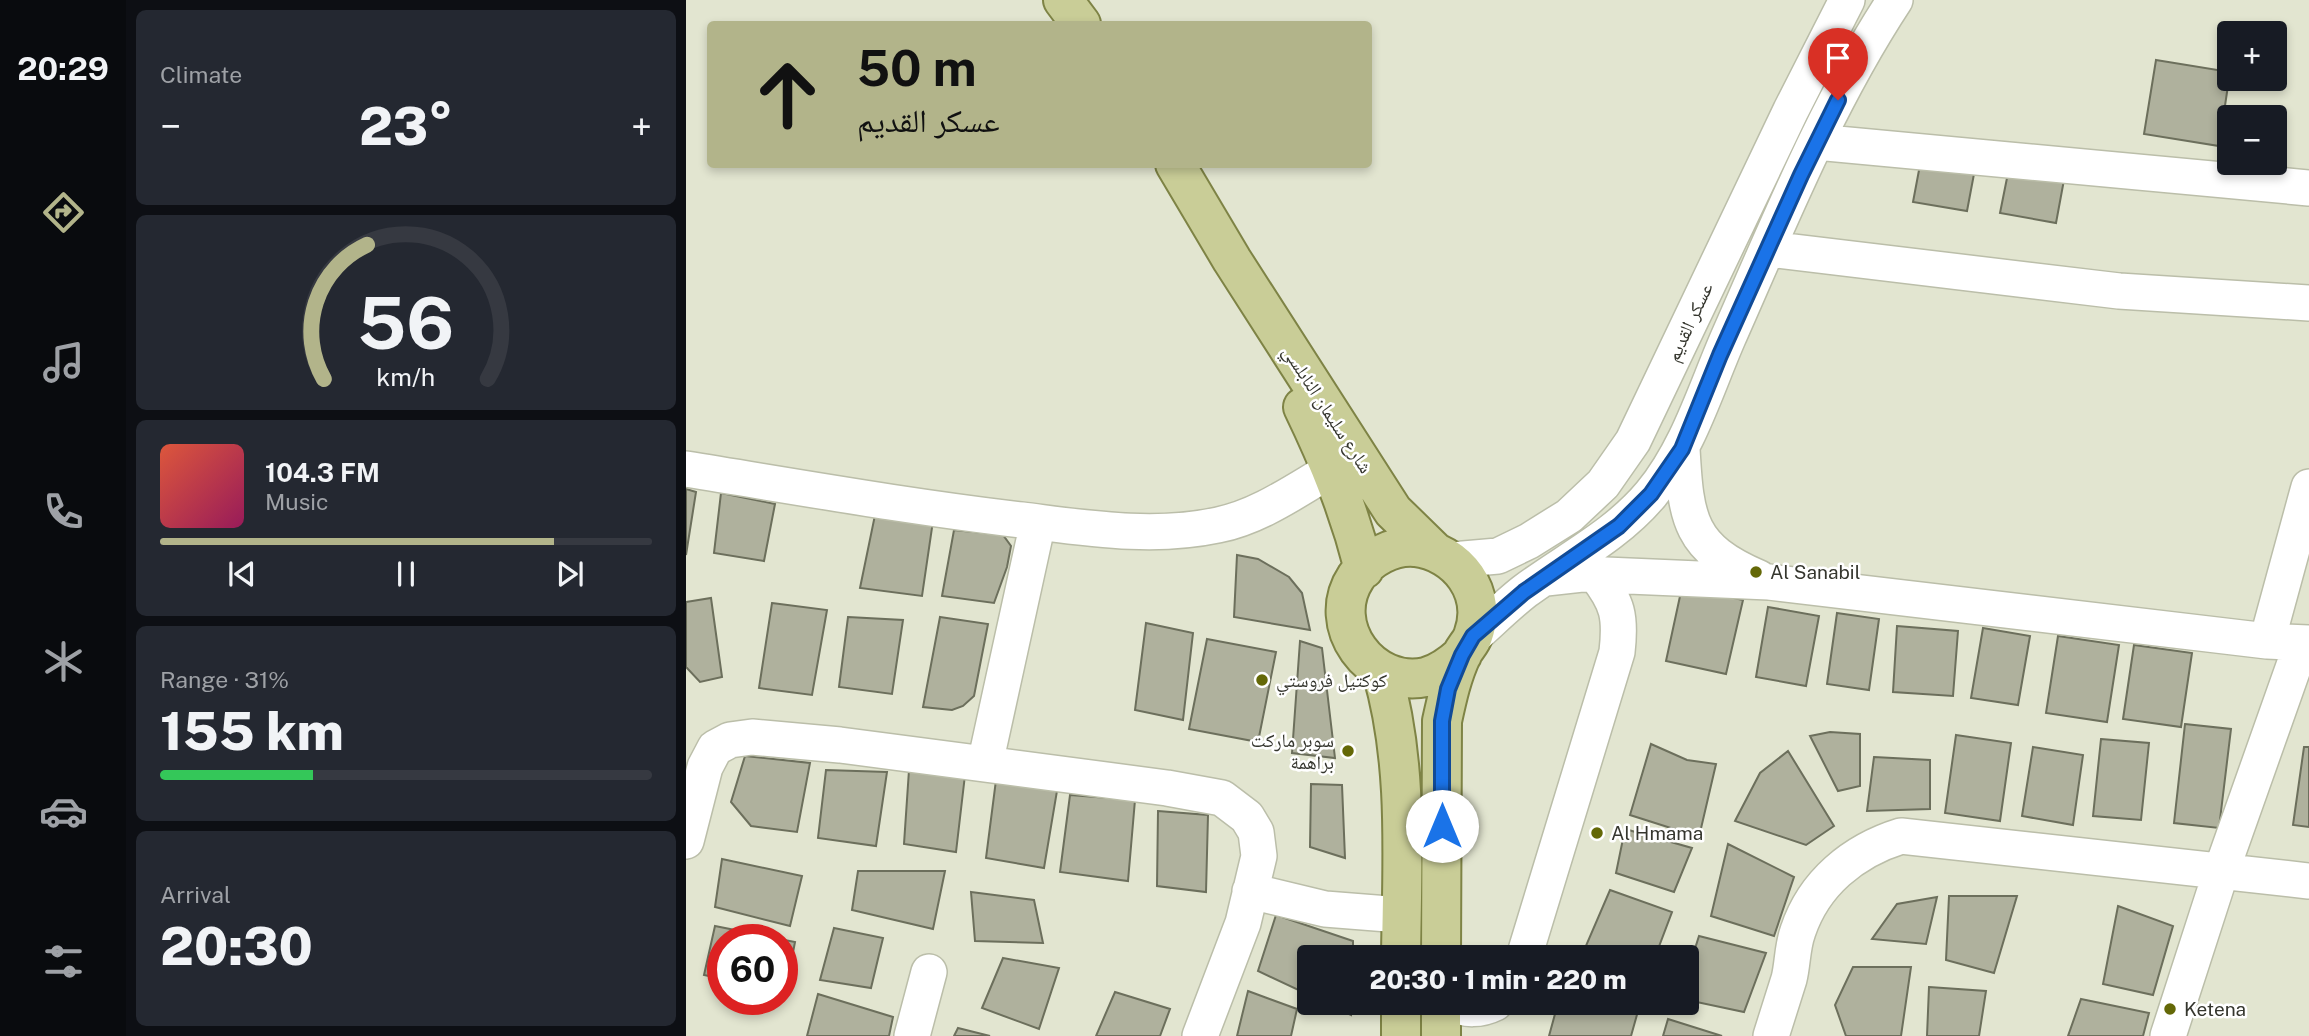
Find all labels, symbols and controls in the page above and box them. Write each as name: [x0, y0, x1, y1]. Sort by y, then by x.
map controls: [2217, 21, 2287, 175]
button: +: [2217, 21, 2287, 91]
pin: [1808, 28, 1868, 100]
text: 50 m: [857, 39, 977, 97]
icon: arrive: [1819, 39, 1857, 77]
icon: ahead: [742, 49, 833, 140]
text: 20:29: [17, 50, 109, 87]
text: Climate: [160, 61, 242, 88]
text: 23°: [359, 96, 453, 157]
text: عسكر القديم: [857, 102, 1000, 139]
text: −: [160, 104, 181, 149]
text: +: [631, 104, 652, 149]
button: −: [2217, 105, 2287, 175]
icon: directions: [39, 188, 88, 237]
street label: عسكر القديم: [1661, 279, 1719, 366]
text: 56: [357, 280, 455, 365]
icon: music: [39, 338, 88, 387]
street label: شارع سليمان النابلسي: [1275, 341, 1377, 480]
text: km/h: [377, 362, 435, 392]
text: 104.3 FM: [265, 457, 380, 488]
icon: phone: [39, 487, 88, 536]
text: Music: [265, 488, 329, 515]
icon: previous: [223, 555, 261, 593]
icon: pause: [387, 555, 425, 593]
icon: next: [551, 555, 589, 593]
place label: Al Sanabil: [1770, 561, 1860, 583]
marker: Al Sanabil: [1748, 564, 1764, 580]
icon: climate: [39, 637, 88, 686]
text: Range · 31%: [160, 666, 289, 693]
place label: كوكتيل فروستي: [1276, 669, 1387, 696]
marker: كوكتيل فروستي: [1254, 672, 1270, 688]
text: 155 km: [160, 701, 344, 762]
place label: سوبر ماركت براهمة: [1251, 729, 1334, 774]
marker: سوبر ماركت براهمة: [1340, 743, 1356, 759]
icon: car: [39, 787, 88, 836]
position arrow: [1405, 789, 1479, 863]
place label: Al Hmama: [1611, 822, 1703, 844]
marker: Al Hmama: [1589, 825, 1605, 841]
text: Arrival: [160, 881, 231, 908]
text: 20:30: [160, 916, 313, 977]
speed limit sign: 60: [707, 924, 798, 1015]
icon: filters: [39, 937, 88, 986]
text: 20:30 · 1 min · 220 m: [1369, 964, 1627, 995]
place label: Ketena: [2184, 998, 2246, 1020]
marker: Ketena: [2162, 1001, 2178, 1017]

